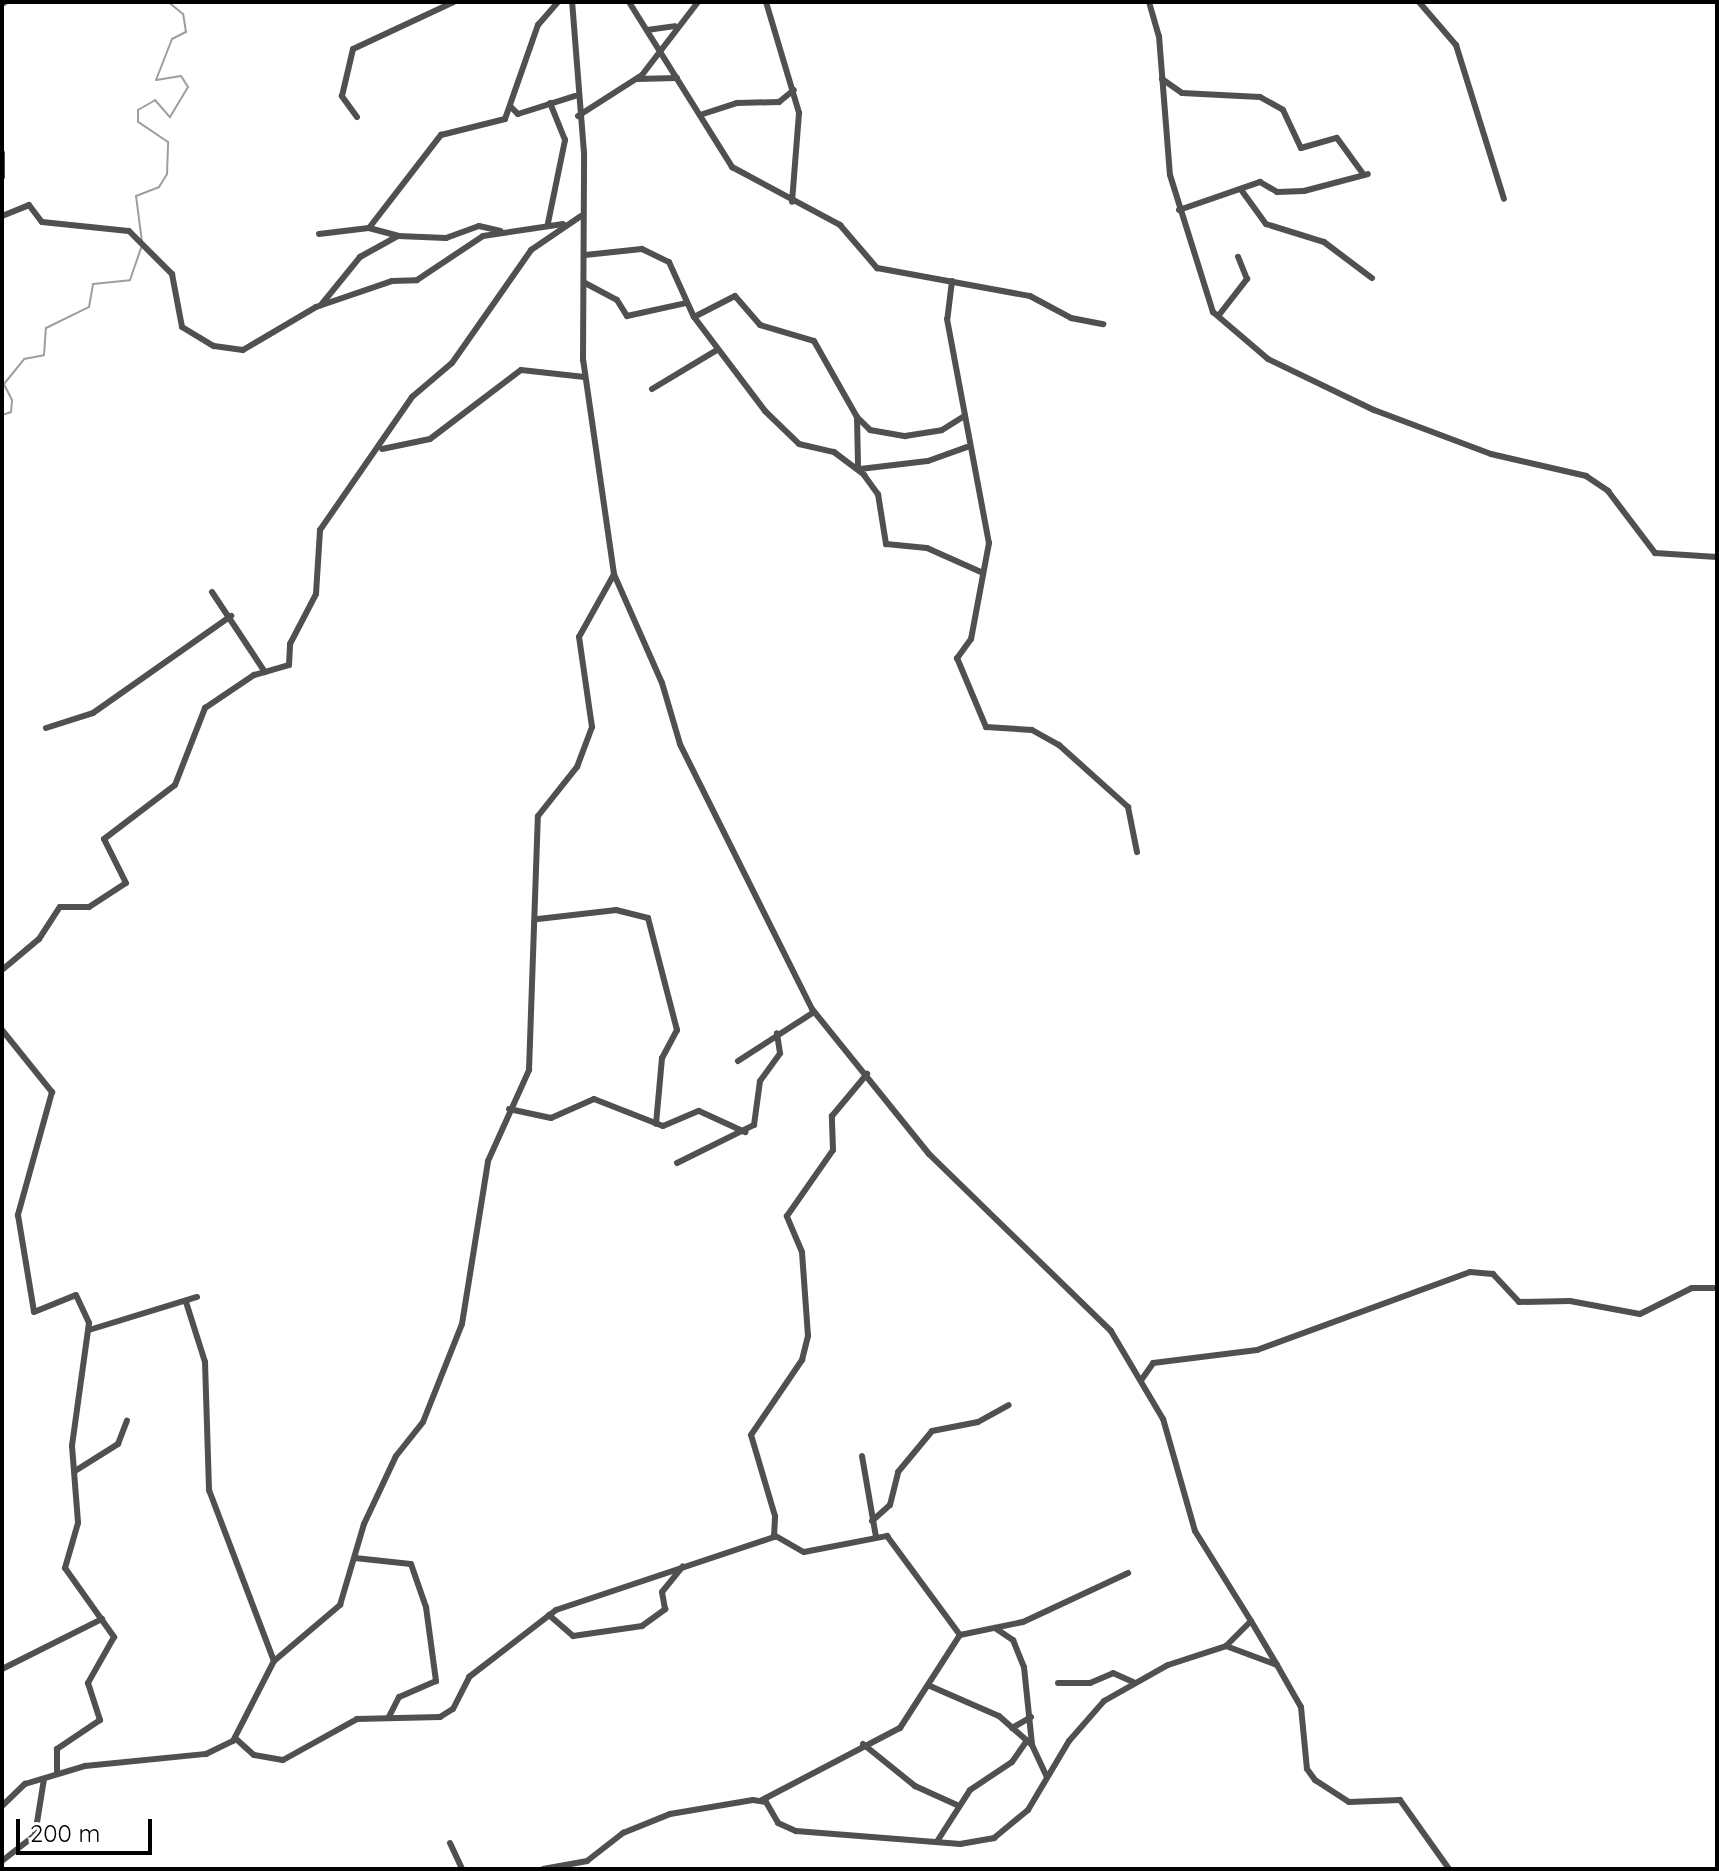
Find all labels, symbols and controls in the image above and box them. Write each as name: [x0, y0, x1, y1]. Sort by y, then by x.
scale bar: [20, 1803, 156, 1853]
text: 200 m: [30, 1818, 100, 1848]

